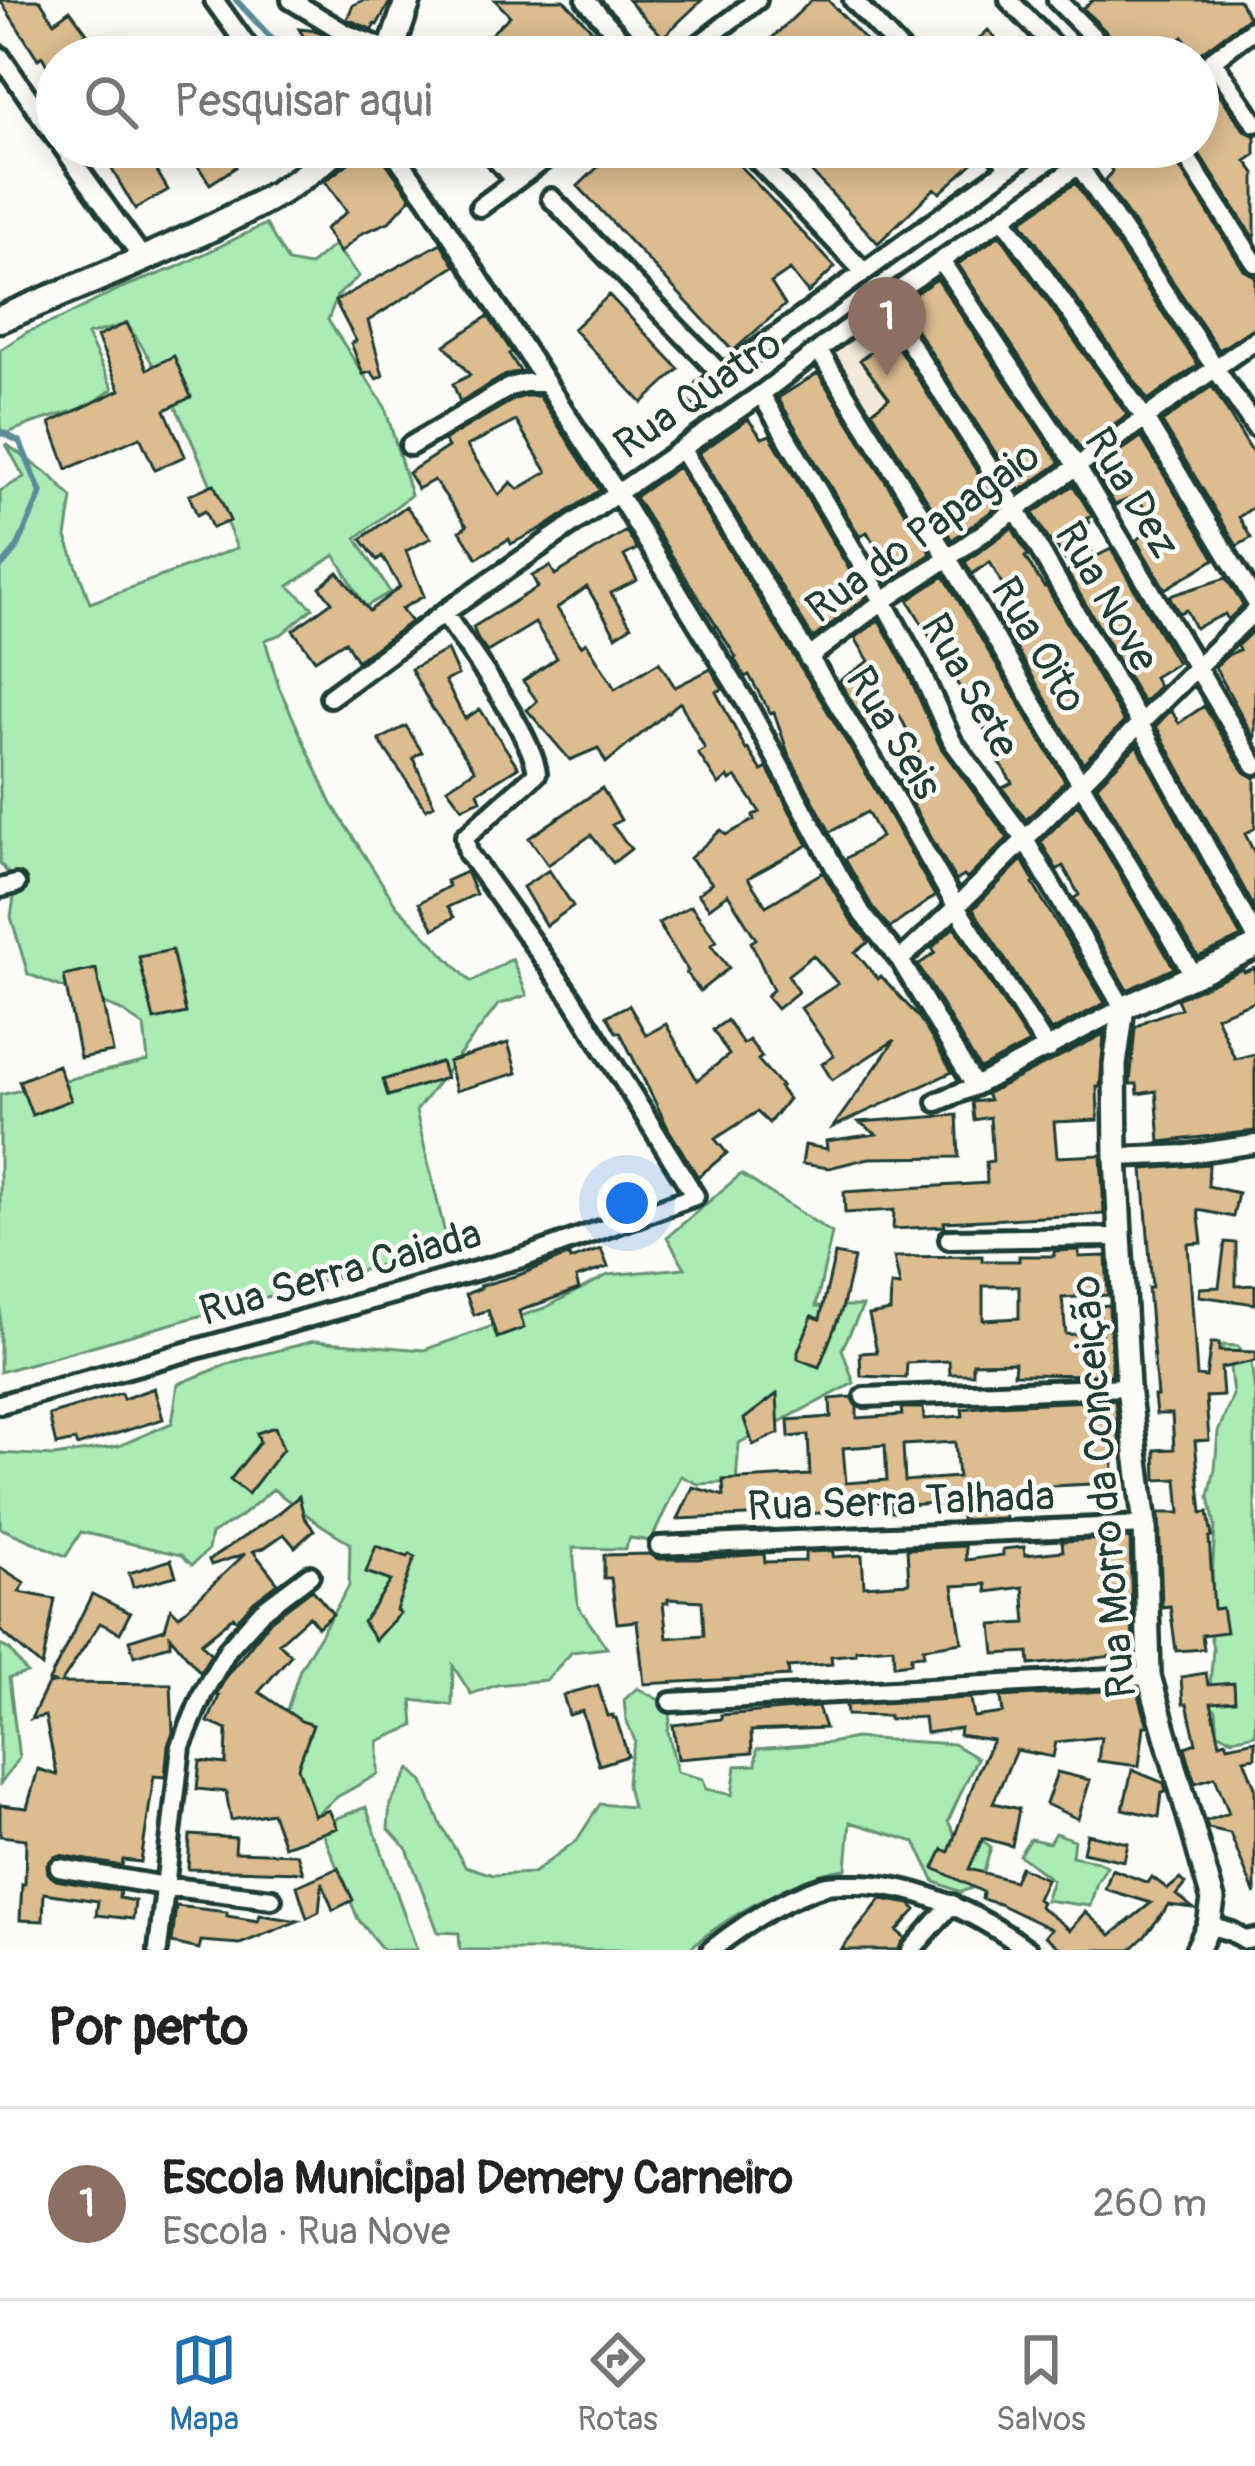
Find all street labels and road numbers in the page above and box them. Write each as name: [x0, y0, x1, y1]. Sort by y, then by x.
street label: Rua Quatro: [604, 318, 792, 471]
street label: Rua Dez: [1072, 418, 1190, 568]
street label: Rua do Papagaio: [796, 430, 1050, 635]
street label: Rua Nove: [1043, 513, 1170, 682]
street label: Rua Oito: [979, 568, 1098, 722]
street label: Rua Sete: [908, 605, 1030, 767]
street label: Rua Seis: [834, 657, 953, 809]
street label: Rua Serra Caiada: [194, 1208, 487, 1338]
street label: Rua Morro da Conceição: [1060, 1273, 1148, 1700]
street label: Rua Serra Talhada: [746, 1471, 1056, 1533]

